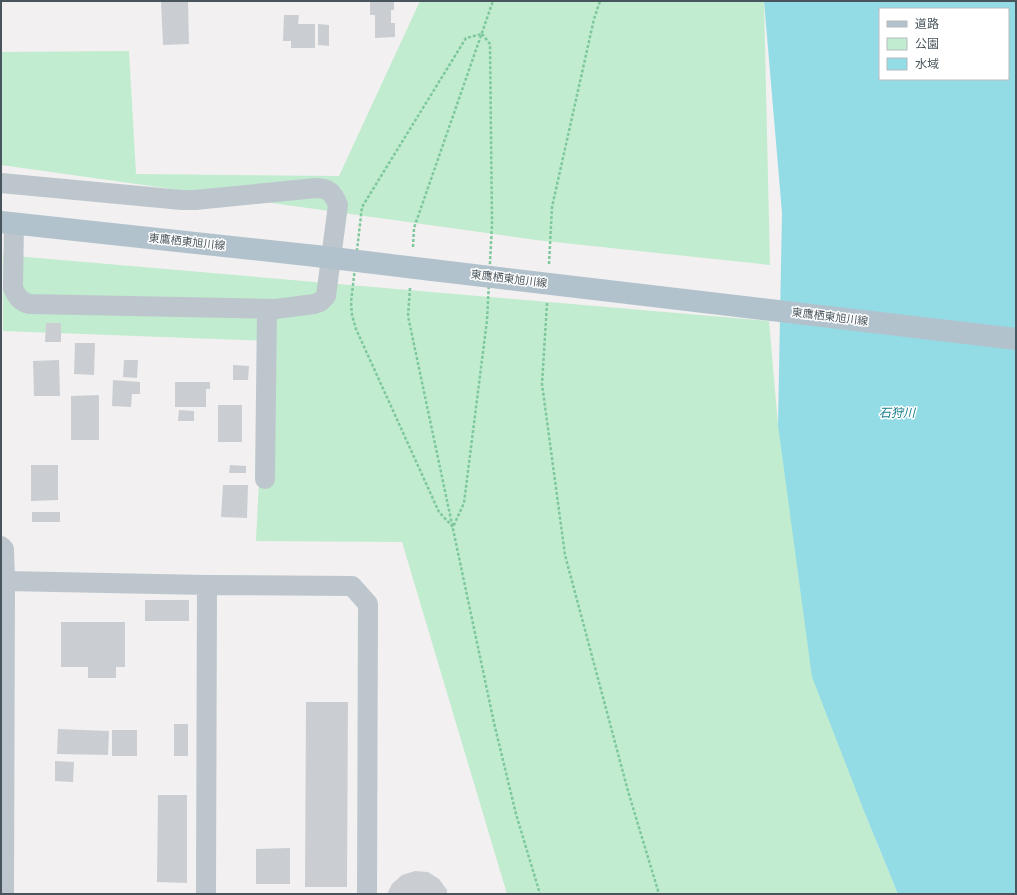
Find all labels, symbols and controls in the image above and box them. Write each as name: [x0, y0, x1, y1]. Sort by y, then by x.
legend: [879, 8, 1009, 80]
text: 道路: [915, 17, 939, 31]
text: 公園: [915, 37, 939, 51]
text: 水域: [915, 57, 939, 71]
street label: 東鷹栖東旭川線: [148, 232, 226, 252]
street label: 東鷹栖東旭川線: [470, 268, 548, 290]
street label: 東鷹栖東旭川線: [791, 306, 869, 328]
water label: 石狩川: [879, 406, 917, 420]

